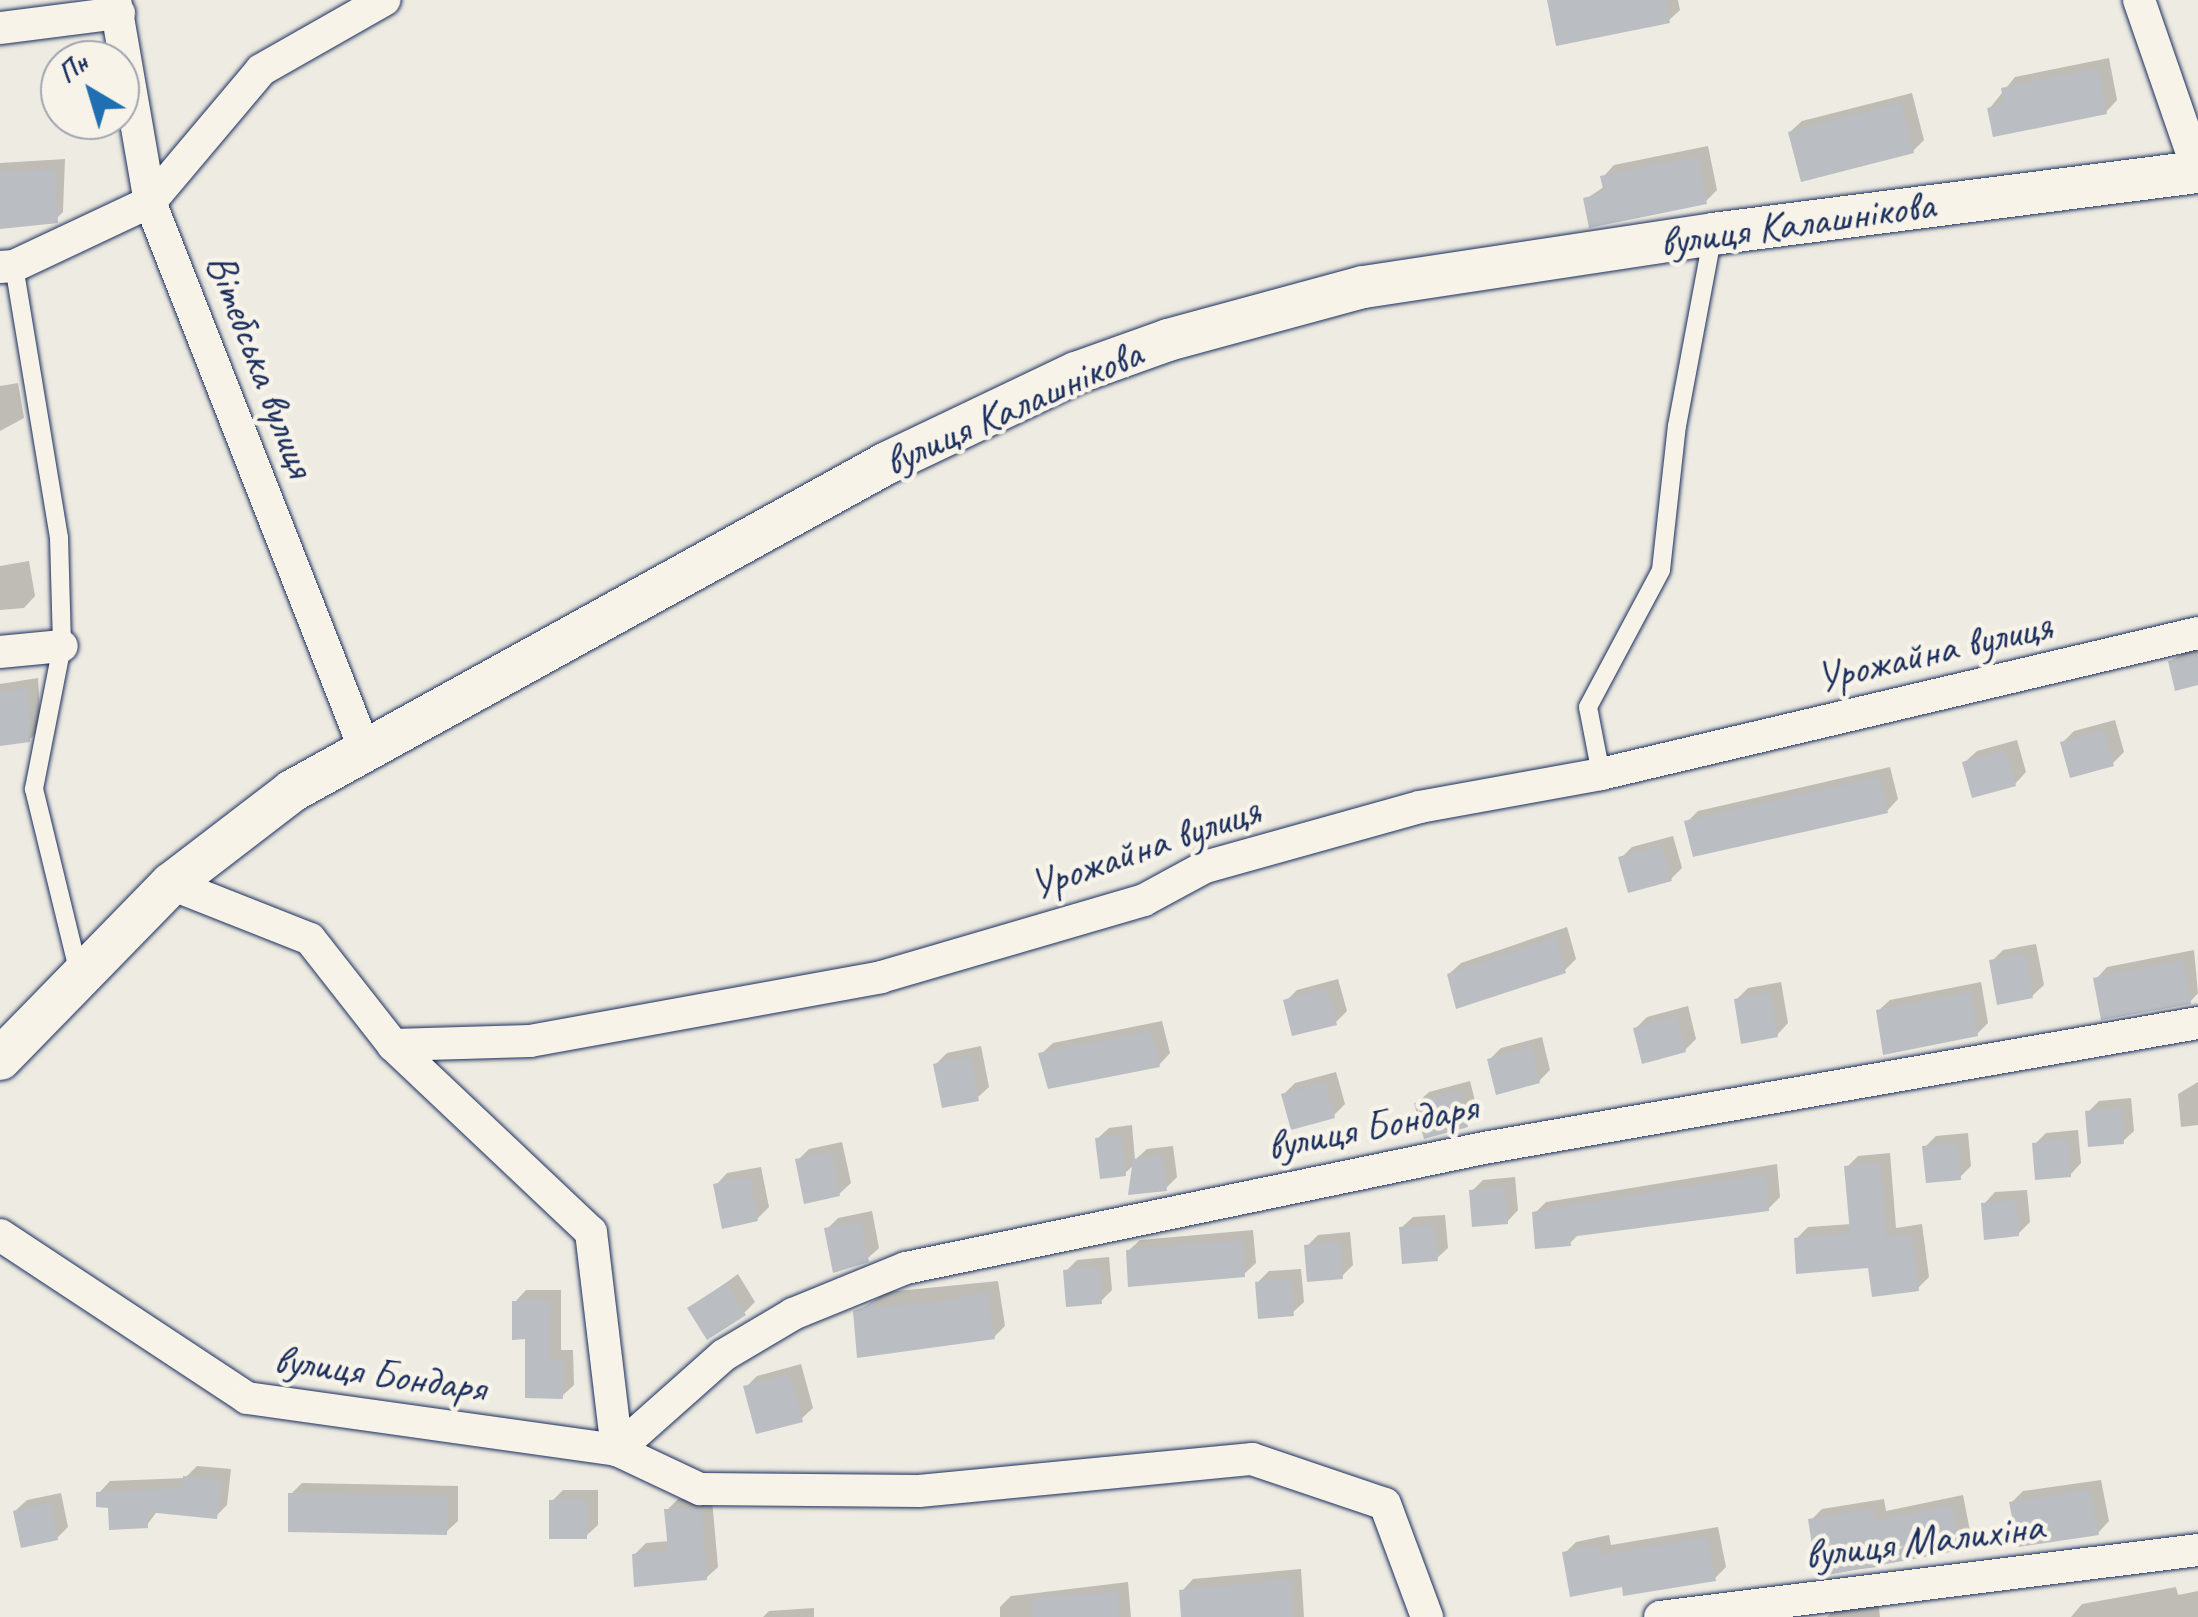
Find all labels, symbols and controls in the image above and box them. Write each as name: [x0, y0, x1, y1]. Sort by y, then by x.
north arrow: [40, 40, 140, 140]
text: Пн: [50, 45, 95, 90]
street label: вулиця Калашнікова: [1656, 180, 1938, 268]
street label: Вітебська вулиця: [194, 245, 326, 485]
street label: вулиця Калашнікова: [876, 329, 1150, 487]
street label: Урожайна вулиця: [1811, 600, 2057, 704]
street label: Урожайна вулиця: [1023, 785, 1267, 911]
street label: вулиця Бондаря: [1263, 1082, 1481, 1172]
street label: вулиця Бондаря: [271, 1334, 489, 1414]
street label: вулиця Малихіна: [1802, 1501, 2046, 1581]

